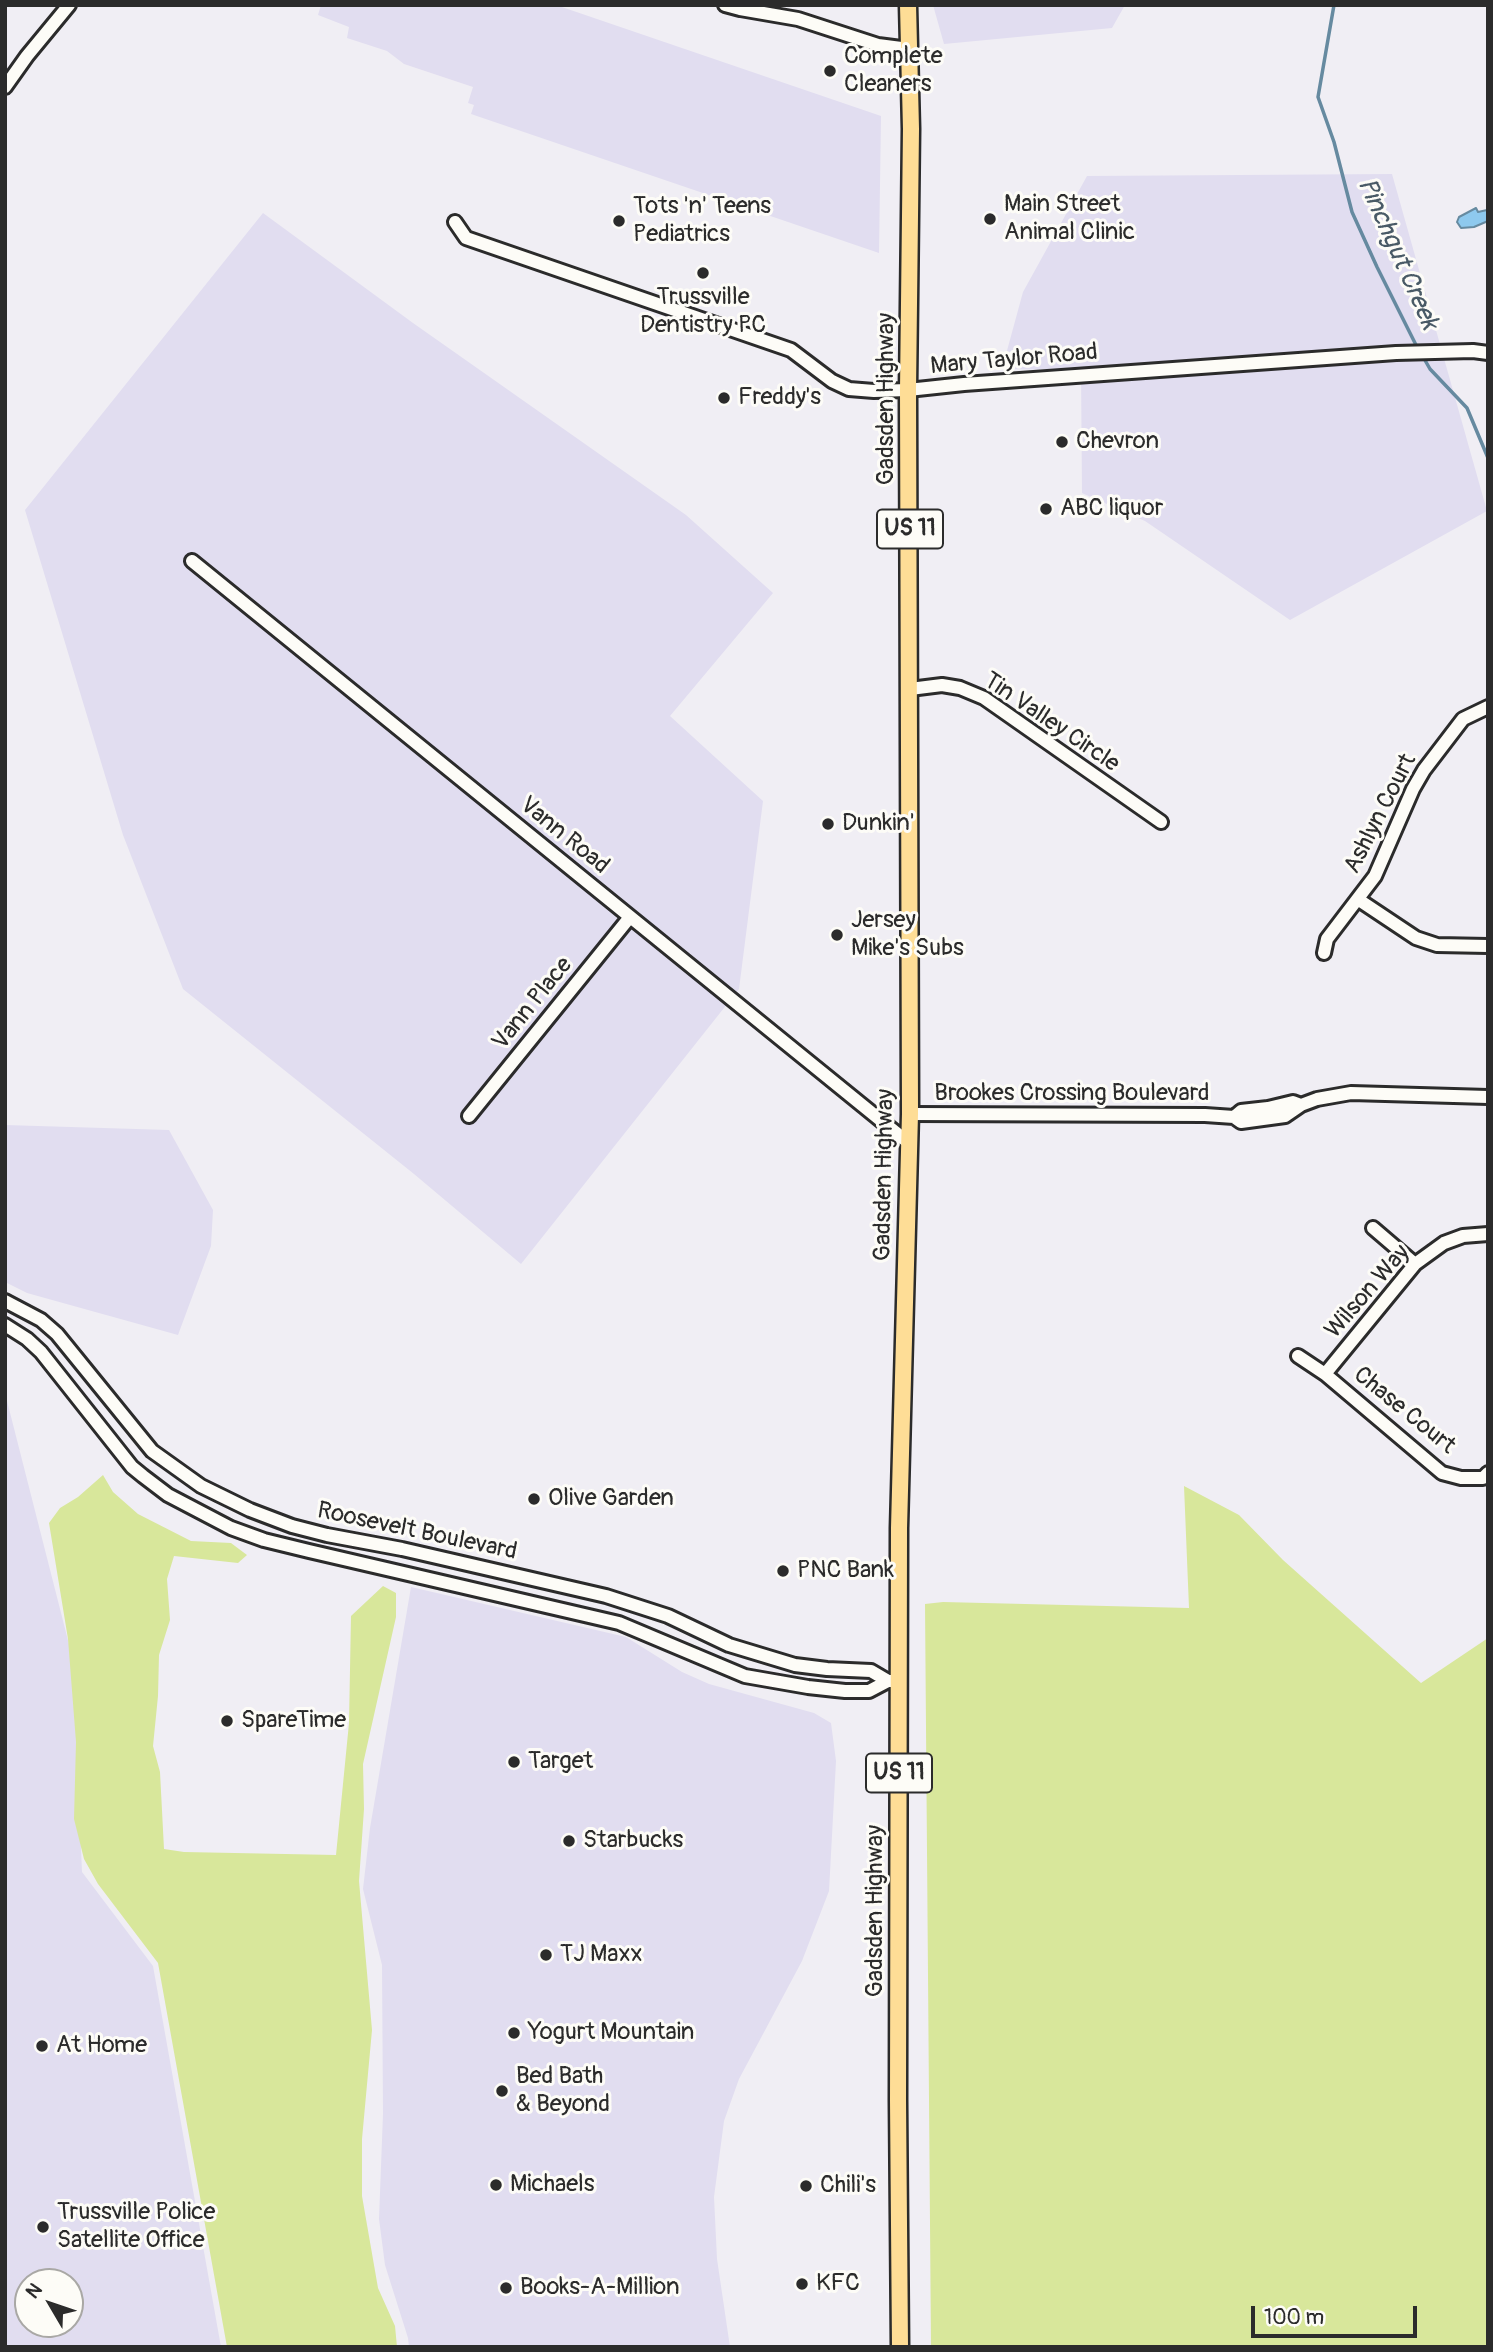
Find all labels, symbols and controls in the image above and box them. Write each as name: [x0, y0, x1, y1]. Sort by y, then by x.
place label: Complete Cleaners: [844, 43, 943, 99]
marker: Complete Cleaners: [822, 63, 838, 79]
water label: Pinchgut Creek: [1350, 173, 1444, 335]
place label: Main Street Animal Clinic: [1004, 191, 1135, 247]
place label: Tots 'n' Teens Pediatrics: [633, 193, 771, 249]
marker: Main Street Animal Clinic: [982, 211, 998, 227]
marker: Tots 'n' Teens Pediatrics: [611, 213, 627, 229]
marker: Trussville Dentistry PC: [695, 265, 711, 281]
place label: Trussville Dentistry PC: [640, 284, 766, 340]
street label: Gadsden Highway: [873, 313, 901, 485]
street label: Mary Taylor Road: [929, 338, 1099, 382]
place label: Freddy's: [738, 384, 821, 412]
marker: Freddy's: [716, 390, 732, 406]
place label: Chevron: [1076, 428, 1159, 456]
marker: Chevron: [1054, 434, 1070, 450]
place label: ABC liquor: [1060, 495, 1163, 523]
marker: ABC liquor: [1038, 501, 1054, 517]
road number: US 11: [877, 509, 943, 548]
street label: Tin Valley Circle: [978, 667, 1124, 779]
street label: Ashlyn Court: [1339, 749, 1423, 879]
street label: Vann Road: [513, 791, 615, 881]
place label: Dunkin': [842, 810, 915, 838]
marker: Dunkin': [820, 816, 836, 832]
place label: Jersey Mike's Subs: [851, 907, 964, 963]
marker: Jersey Mike's Subs: [829, 927, 845, 943]
street label: Vann Place: [487, 952, 579, 1056]
street label: Brookes Crossing Boulevard: [934, 1080, 1210, 1108]
street label: Gadsden Highway: [869, 1089, 901, 1261]
street label: Wilson Way: [1320, 1239, 1416, 1345]
street label: Chase Court: [1347, 1361, 1461, 1461]
place label: Olive Garden: [548, 1485, 674, 1513]
marker: Olive Garden: [526, 1491, 542, 1507]
street label: Roosevelt Boulevard: [315, 1497, 519, 1567]
place label: PNC Bank: [797, 1557, 894, 1585]
marker: PNC Bank: [775, 1563, 791, 1579]
place label: SpareTime: [241, 1707, 346, 1735]
marker: SpareTime: [219, 1713, 235, 1729]
place label: Target: [528, 1748, 593, 1776]
marker: Target: [506, 1754, 522, 1770]
road number: US 11: [866, 1754, 932, 1792]
street label: Gadsden Highway: [862, 1825, 890, 1997]
place label: Starbucks: [583, 1827, 683, 1855]
marker: Starbucks: [561, 1833, 577, 1849]
place label: TJ Maxx: [560, 1941, 642, 1969]
marker: TJ Maxx: [538, 1947, 554, 1963]
place label: Yogurt Mountain: [528, 2019, 694, 2047]
marker: Yogurt Mountain: [506, 2025, 522, 2041]
place label: At Home: [56, 2032, 147, 2060]
marker: At Home: [34, 2038, 50, 2054]
place label: Bed Bath & Beyond: [516, 2063, 610, 2119]
marker: Bed Bath & Beyond: [494, 2083, 510, 2099]
place label: Michaels: [510, 2171, 594, 2199]
place label: Chili's: [820, 2172, 876, 2200]
marker: Michaels: [488, 2177, 504, 2193]
marker: Chili's: [798, 2178, 814, 2194]
place label: Trussville Police Satellite Office: [57, 2199, 215, 2255]
marker: Trussville Police Satellite Office: [35, 2219, 51, 2235]
north arrow: [14, 2268, 84, 2338]
place label: KFC: [816, 2270, 860, 2298]
place label: Books-A-Million: [520, 2274, 680, 2302]
marker: KFC: [794, 2276, 810, 2292]
text: N: [21, 2279, 48, 2304]
marker: Books-A-Million: [498, 2280, 514, 2296]
scale bar: [1255, 2292, 1421, 2336]
text: 100 m: [1264, 2304, 1324, 2331]

